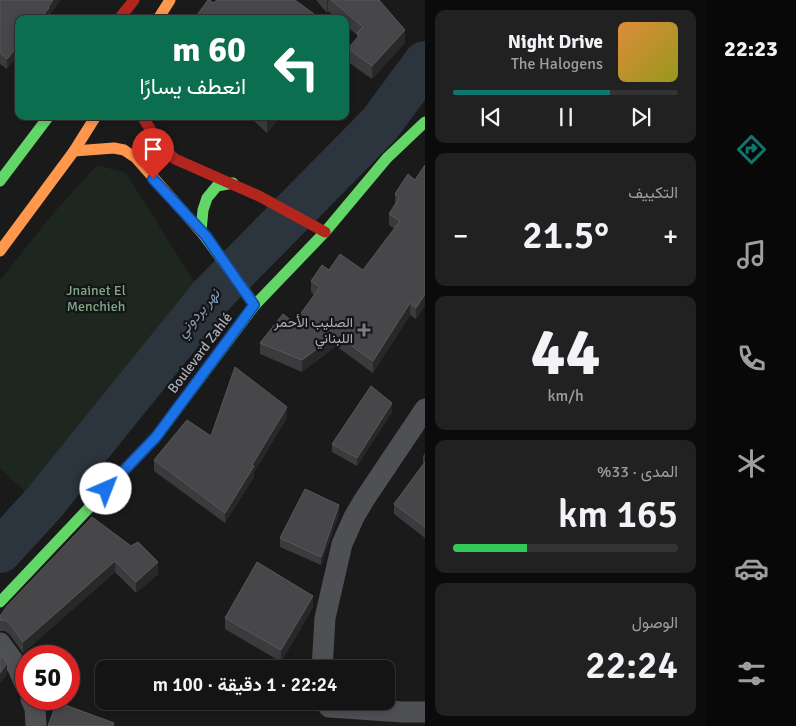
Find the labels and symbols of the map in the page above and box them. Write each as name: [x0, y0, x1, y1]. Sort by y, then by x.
pin: [132, 128, 174, 179]
park label: Jnainet El Menchieh: [66, 282, 126, 315]
water label: نهر بردوني: [173, 285, 226, 343]
street label: Boulevard Zahlé: [164, 309, 236, 397]
place label: الصليب الأحمر اللبناني: [273, 314, 353, 350]
marker: الصليب الأحمر اللبناني: [357, 323, 371, 337]
position arrow: [79, 462, 131, 514]
speed limit sign: 50: [15, 645, 80, 710]

